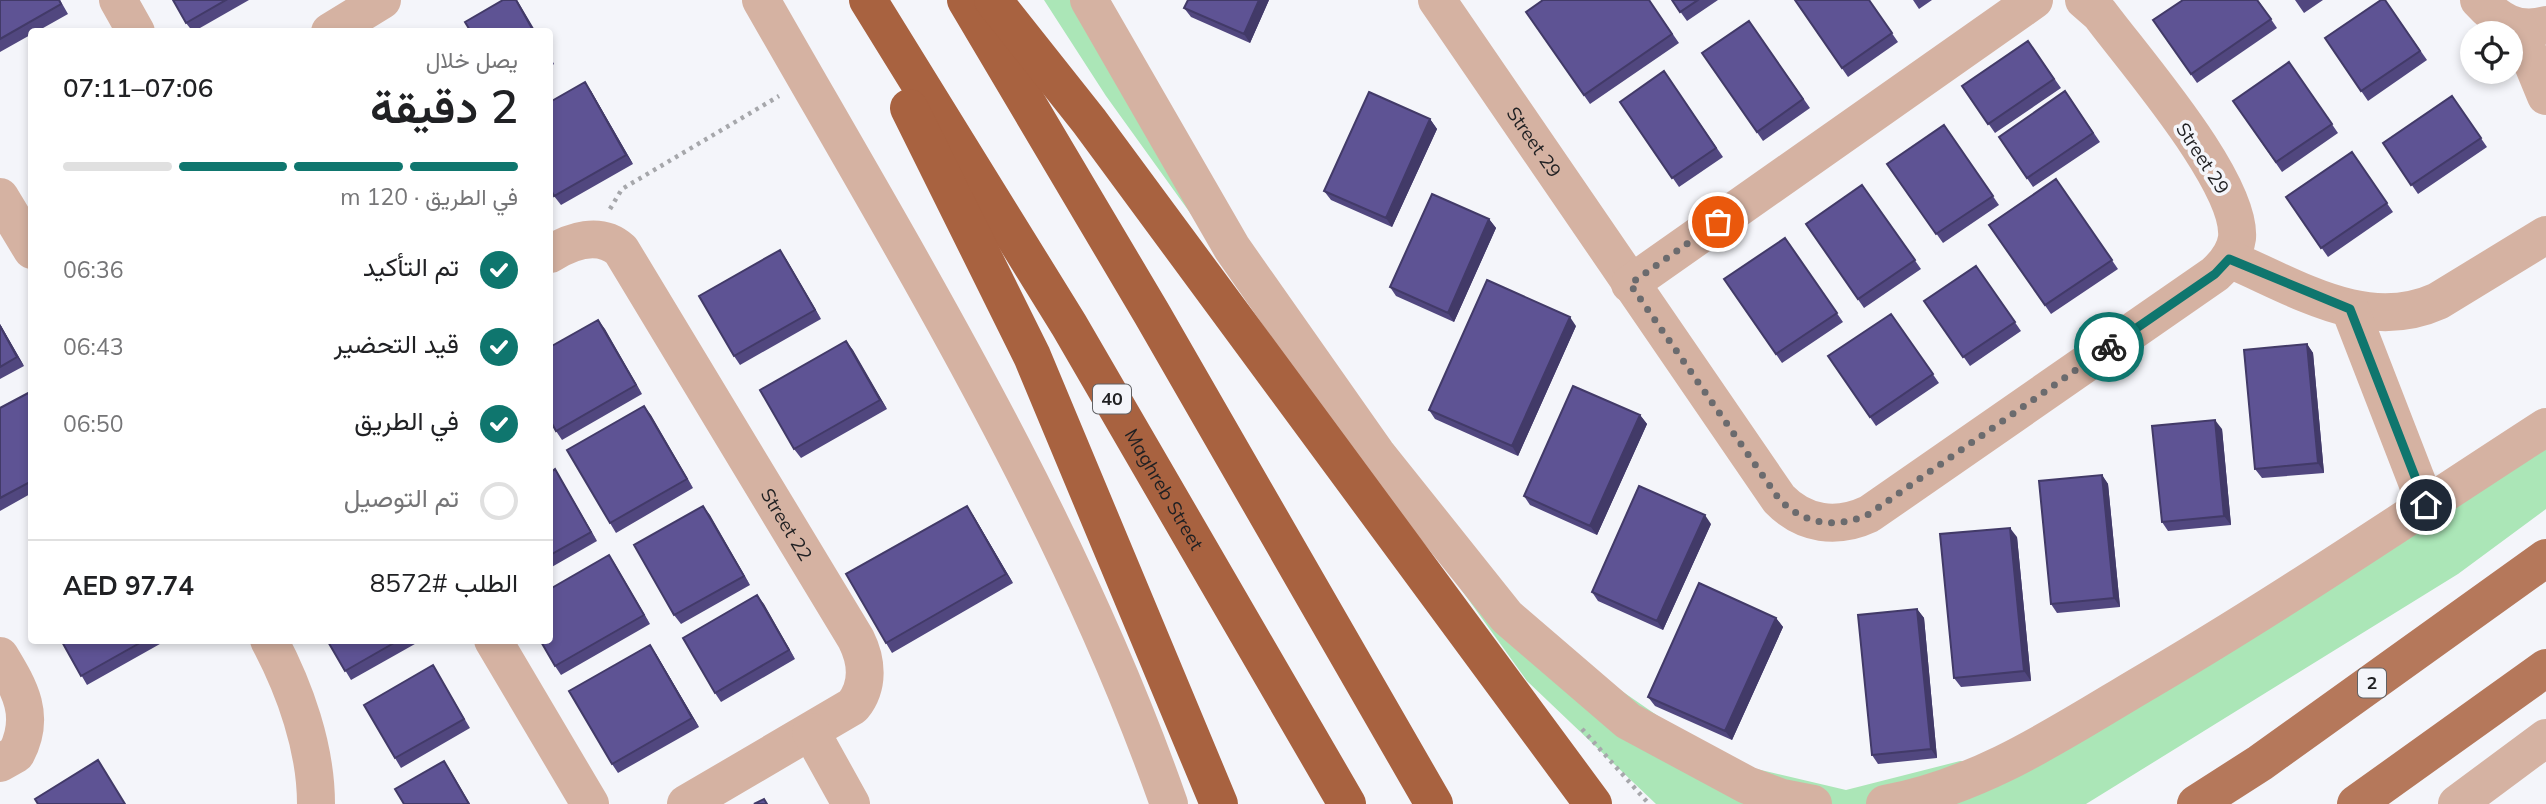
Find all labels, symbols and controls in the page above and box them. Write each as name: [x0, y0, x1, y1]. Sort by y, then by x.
map controls: [2460, 21, 2523, 84]
button: locate: [2460, 21, 2523, 84]
text: يصل خلال: [426, 45, 518, 74]
text: 07:06–07:11: [63, 71, 213, 104]
text: 2 دقيقة: [370, 77, 518, 135]
street label: Street 29: [1502, 102, 1567, 182]
street label: Street 29: [2171, 118, 2235, 198]
text: في الطريق · 120 m: [340, 182, 518, 211]
pin: [1688, 192, 1748, 252]
icon: bag: [1699, 203, 1737, 241]
text: تم التأكيد: [363, 250, 459, 283]
icon: check: [480, 251, 518, 289]
text: 06:36: [63, 255, 123, 284]
courier: [2074, 312, 2144, 382]
text: قيد التحضير: [334, 327, 459, 360]
icon: check: [480, 328, 518, 366]
icon: bike: [2090, 328, 2128, 366]
text: 06:43: [63, 332, 123, 361]
road number: 40: [1093, 384, 1131, 414]
text: في الطريق: [354, 404, 459, 437]
icon: check: [480, 405, 518, 443]
text: 06:50: [63, 409, 123, 438]
street label: Maghreb Street: [1120, 424, 1209, 555]
pin: [2396, 475, 2456, 535]
text: تم التوصيل: [344, 481, 459, 514]
street label: Street 22: [756, 484, 818, 565]
icon: home: [2407, 486, 2445, 524]
text: الطلب #8572: [370, 566, 518, 599]
text: AED 97.74: [63, 569, 194, 602]
road number: 2: [2358, 668, 2386, 698]

